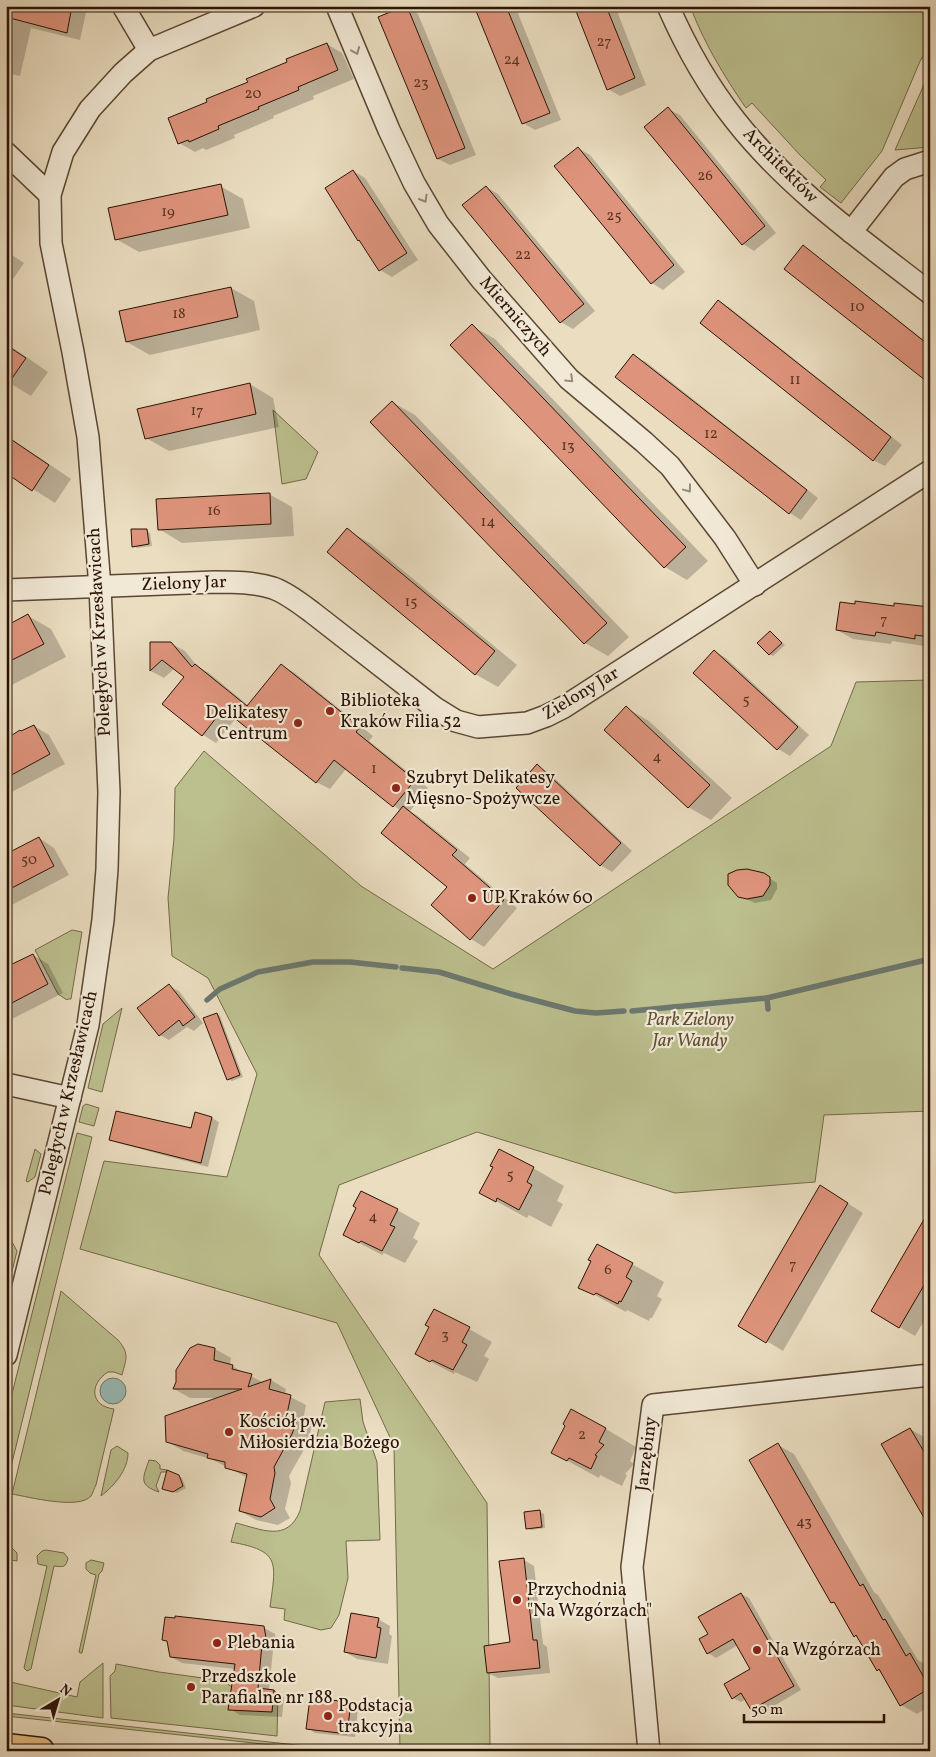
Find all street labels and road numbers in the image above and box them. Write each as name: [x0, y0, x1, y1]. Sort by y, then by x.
street label: Architektów: [737, 123, 823, 209]
street label: Mierniczych: [473, 271, 557, 363]
street label: Poległych w Krzesławicach: [82, 527, 118, 737]
street label: Zielony Jar: [141, 570, 228, 598]
street label: Zielony Jar: [538, 661, 624, 727]
street label: Poległych w Krzesławicach: [33, 988, 105, 1198]
street label: Jarzębiny: [630, 1415, 664, 1493]

